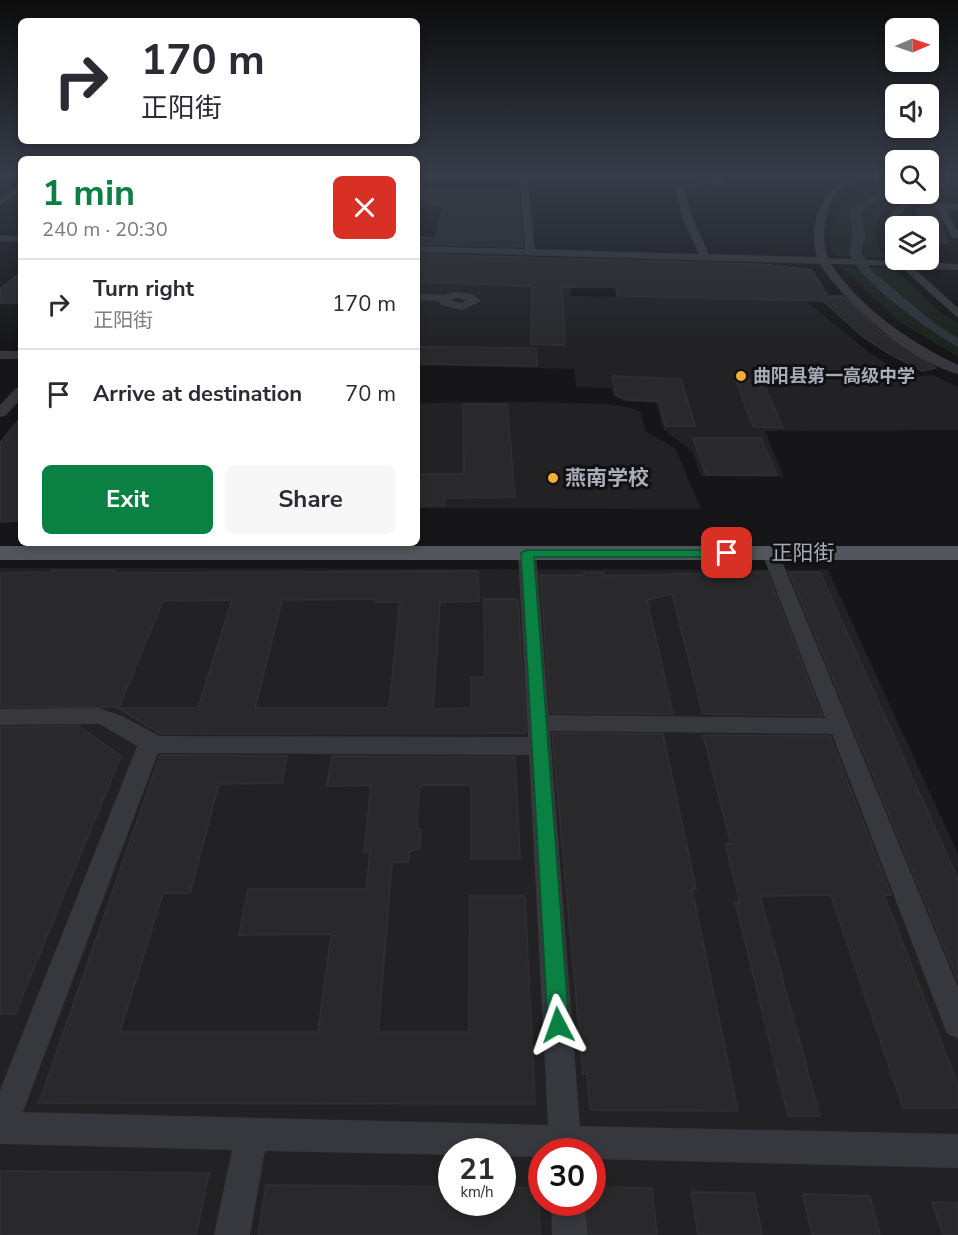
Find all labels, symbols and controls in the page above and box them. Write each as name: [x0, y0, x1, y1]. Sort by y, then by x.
north arrow: [885, 18, 939, 72]
map controls: [885, 18, 939, 270]
text: 170 m: [141, 32, 265, 89]
icon: right: [42, 42, 120, 120]
button: sound: [885, 84, 939, 138]
text: 正阳街: [141, 90, 222, 127]
button: search: [885, 150, 939, 204]
text: 1 min: [42, 169, 135, 218]
button: close: [333, 176, 396, 239]
text: 240 m · 20:30: [42, 216, 168, 243]
button: layers: [885, 216, 939, 270]
text: Turn right: [93, 274, 194, 304]
icon: right: [42, 288, 75, 321]
text: 170 m: [332, 289, 396, 319]
text: 正阳街: [93, 307, 153, 334]
place label: 曲阳县第一高级中学: [753, 364, 915, 388]
marker: 曲阳县第一高级中学: [734, 369, 748, 383]
icon: arrive: [42, 378, 75, 411]
text: Arrive at destination: [93, 379, 302, 409]
text: 70 m: [345, 379, 396, 409]
place label: 燕南学校: [565, 464, 649, 492]
button: Exit: [42, 465, 213, 534]
button: Share: [225, 465, 396, 534]
marker: 燕南学校: [546, 471, 560, 485]
pin: [701, 527, 752, 578]
icon: arrive: [710, 536, 743, 569]
street label: 正阳街: [772, 539, 835, 567]
position arrow: [526, 993, 590, 1057]
speed limit sign: 30: [528, 1138, 606, 1216]
text: 21: [459, 1149, 495, 1190]
text: km/h: [460, 1182, 494, 1202]

